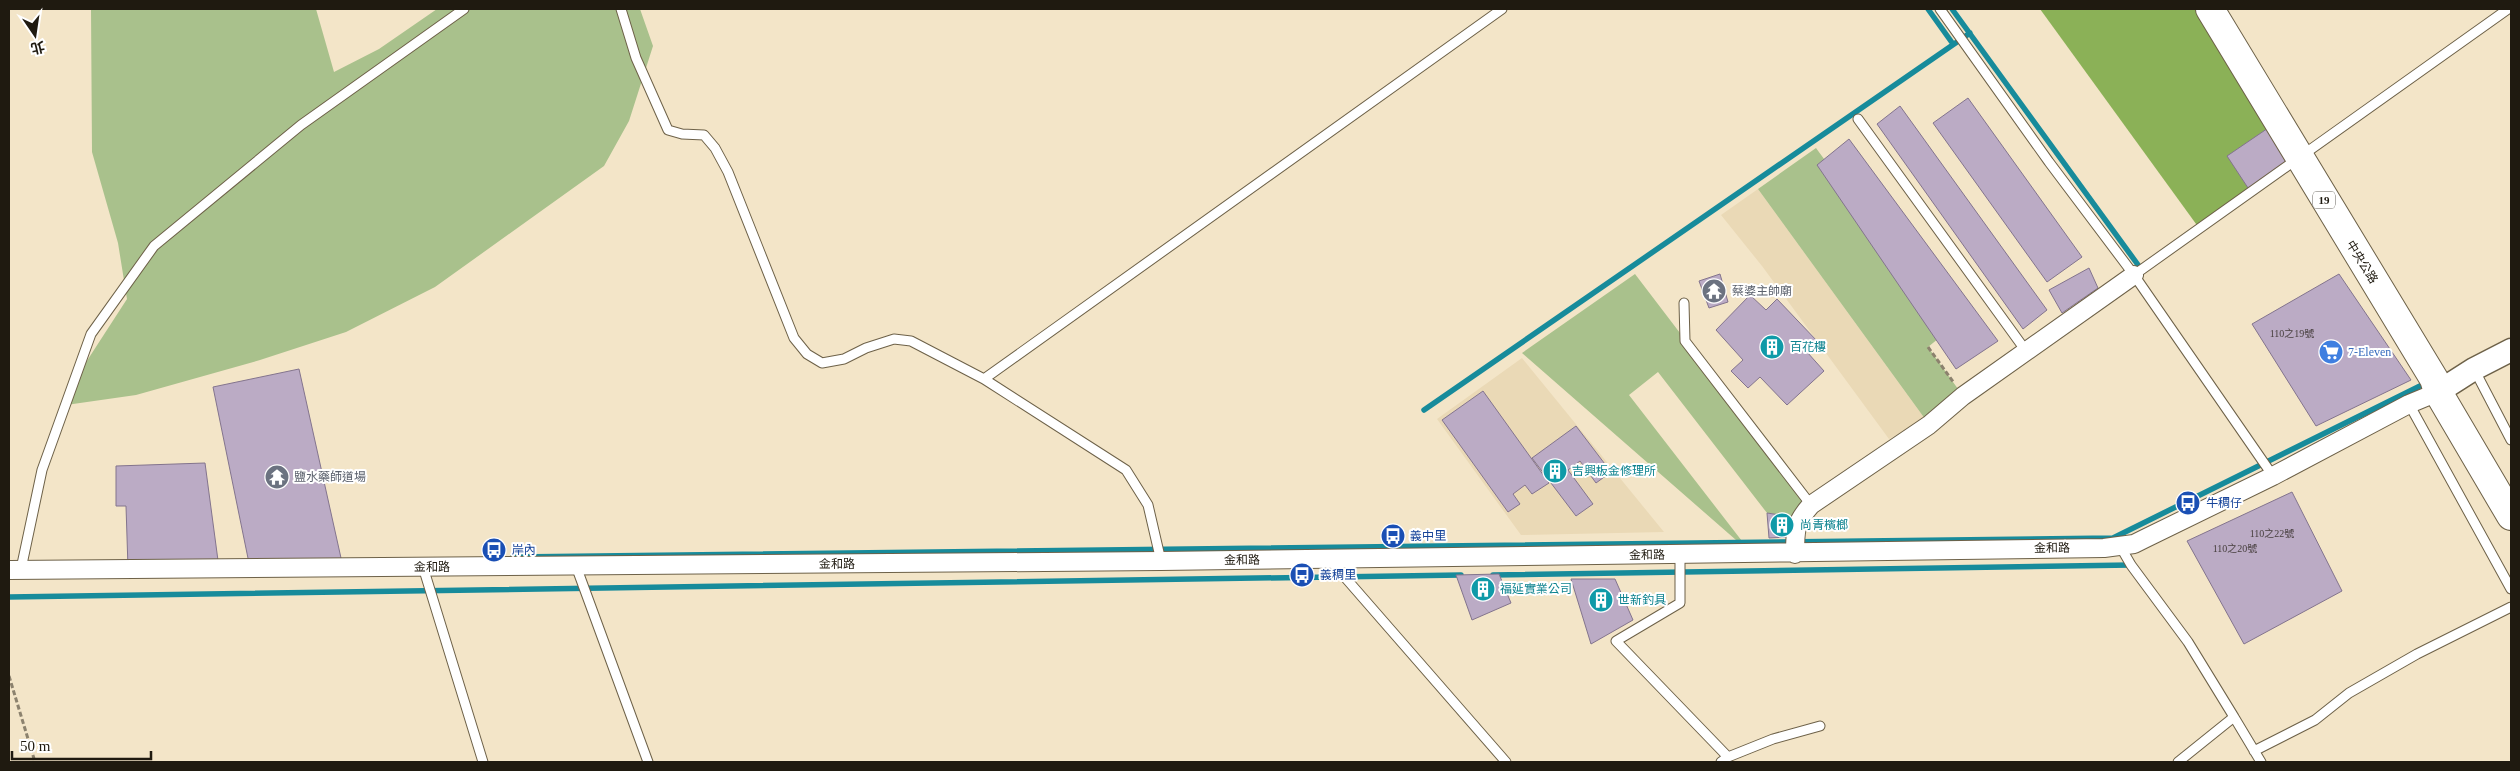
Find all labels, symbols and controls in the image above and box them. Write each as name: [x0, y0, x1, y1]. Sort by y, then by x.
north arrow: [10, 10, 60, 60]
text: 北: [29, 38, 46, 56]
road number: 19: [2313, 192, 2335, 208]
street label: 中央公路: [2343, 238, 2381, 286]
temple icon: 蔡婆主帥廟: [1701, 278, 1727, 304]
place label: 蔡婆主帥廟: [1732, 284, 1792, 298]
house number: 110之19號: [2270, 328, 2314, 339]
building icon: 百花樓: [1759, 334, 1785, 360]
supermarket icon: 7-Eleven: [2318, 339, 2344, 365]
place label: 百花樓: [1790, 340, 1826, 354]
place label: 7-Eleven: [2348, 345, 2391, 359]
building icon: 吉興板金修理所: [1542, 458, 1568, 484]
temple icon: 鹽水藥師道場: [264, 464, 290, 490]
place label: 吉興板金修理所: [1572, 464, 1656, 478]
place label: 鹽水藥師道場: [294, 470, 366, 484]
bus stop icon: 牛稠仔: [2175, 490, 2201, 516]
place label: 牛稠仔: [2206, 496, 2242, 510]
building icon: 尚青檳榔: [1769, 512, 1795, 538]
place label: 尚青檳榔: [1800, 518, 1848, 532]
bus stop icon: 義中里: [1380, 523, 1406, 549]
house number: 110之22號: [2250, 528, 2294, 539]
place label: 義中里: [1410, 529, 1446, 543]
bus stop icon: 岸內: [481, 537, 507, 563]
street label: 金和路: [2034, 541, 2070, 555]
place label: 岸內: [512, 543, 536, 557]
house number: 110之20號: [2213, 543, 2257, 554]
street label: 金和路: [1629, 548, 1665, 562]
street label: 金和路: [1224, 553, 1260, 567]
street label: 金和路: [819, 557, 855, 571]
street label: 金和路: [414, 560, 450, 574]
bus stop icon: 義稠里: [1289, 562, 1315, 588]
place label: 義稠里: [1320, 568, 1356, 582]
building icon: 福延實業公司: [1470, 576, 1496, 602]
place label: 福延實業公司: [1500, 582, 1572, 596]
building icon: 世新釣具: [1588, 587, 1614, 613]
place label: 世新釣具: [1618, 593, 1666, 607]
scale bar: [12, 728, 151, 760]
text: 50 m: [20, 738, 51, 754]

